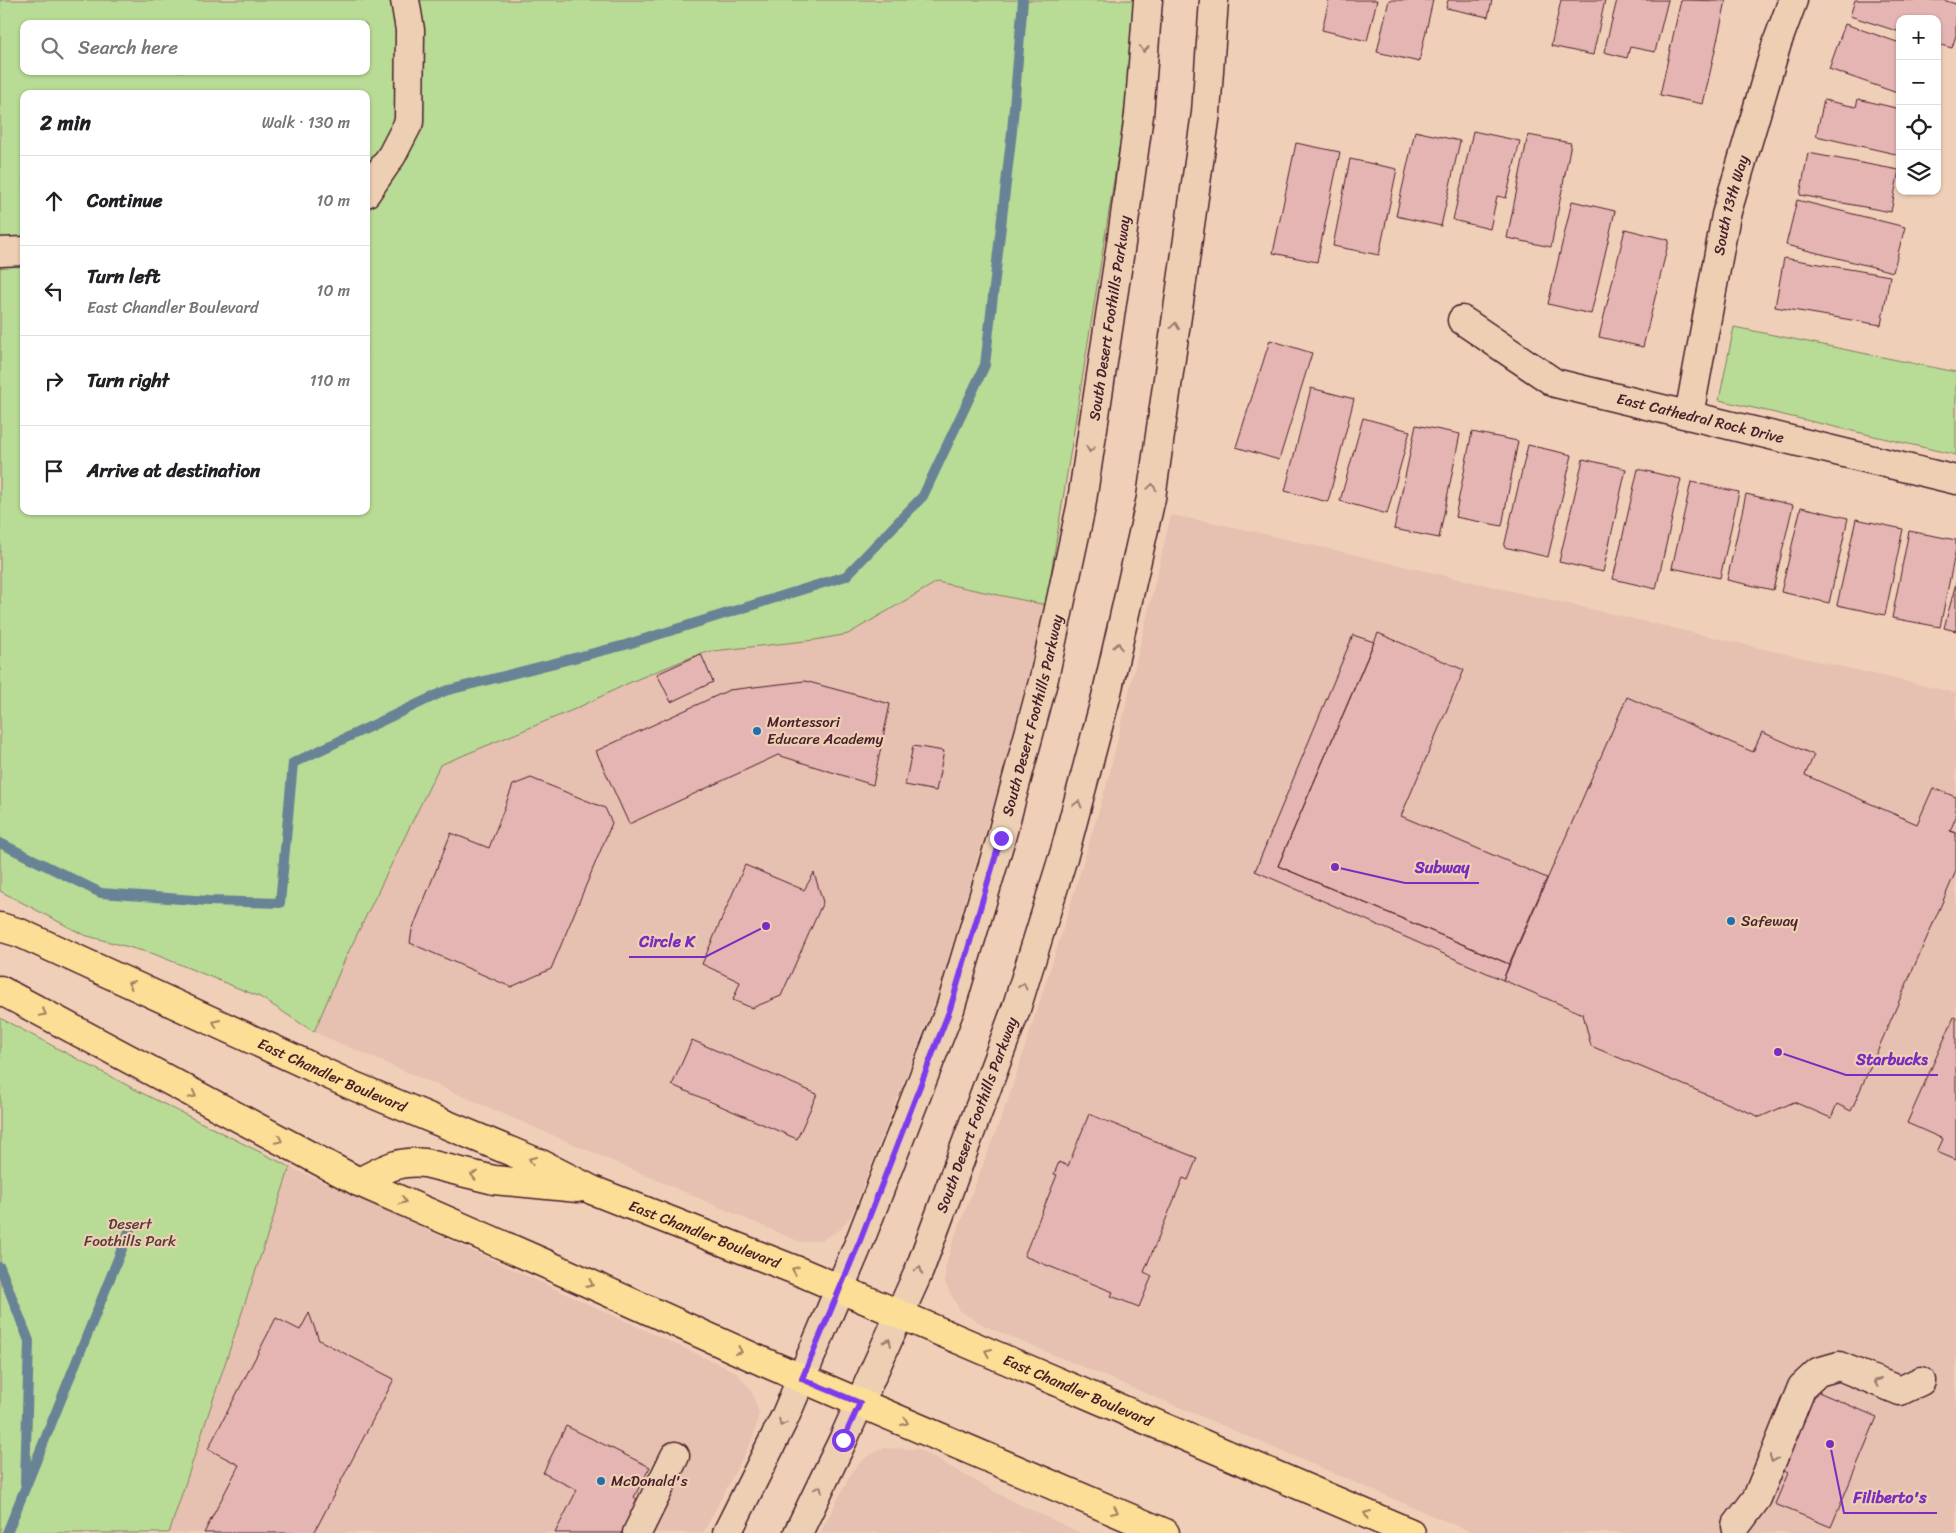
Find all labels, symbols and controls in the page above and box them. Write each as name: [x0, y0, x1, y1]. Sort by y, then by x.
map controls: [1896, 15, 1941, 195]
button: +: [1896, 15, 1941, 60]
search box: [20, 20, 370, 75]
text: Search here: [78, 31, 178, 64]
icon: search: [38, 34, 66, 62]
one-way arrow: [1139, 45, 1150, 53]
button: −: [1896, 60, 1941, 105]
text: 2 min: [40, 104, 91, 142]
button: locate: [1896, 105, 1941, 150]
text: Walk · 130 m: [262, 108, 350, 137]
button: layers: [1896, 150, 1941, 195]
street label: South 13th Way: [1706, 152, 1756, 258]
text: Continue: [87, 184, 163, 217]
text: 10 m: [317, 186, 350, 215]
icon: ahead: [40, 187, 68, 215]
street label: South Desert Foothills Parkway: [1081, 214, 1138, 423]
text: Turn left: [87, 260, 160, 293]
text: 10 m: [317, 276, 350, 305]
icon: left: [40, 277, 68, 305]
text: East Chandler Boulevard: [87, 293, 258, 322]
one-way arrow: [1170, 322, 1180, 331]
text: Turn right: [87, 364, 169, 397]
text: 110 m: [310, 366, 350, 395]
icon: right: [40, 367, 68, 395]
street label: East Cathedral Rock Drive: [1614, 385, 1787, 451]
one-way arrow: [1085, 445, 1095, 454]
text: Arrive at destination: [87, 454, 260, 487]
icon: arrive: [40, 457, 68, 485]
one-way arrow: [1147, 483, 1157, 492]
street label: South Desert Foothills Parkway: [994, 612, 1070, 819]
one-way arrow: [1112, 642, 1122, 651]
place label: Montessori Educare Academy: [767, 709, 884, 752]
marker: Montessori Educare Academy: [751, 725, 763, 737]
one-way arrow: [1072, 800, 1082, 808]
route end: [990, 827, 1013, 850]
callout: Subway: [1405, 852, 1479, 883]
text: Subway: [1414, 853, 1470, 882]
place label: Safeway: [1741, 908, 1798, 934]
marker: Safeway: [1725, 915, 1737, 927]
callout: Circle K: [629, 926, 705, 957]
text: Circle K: [638, 927, 696, 956]
one-way arrow: [127, 980, 136, 990]
one-way arrow: [1017, 982, 1027, 990]
one-way arrow: [38, 1007, 47, 1017]
street label: South Desert Foothills Parkway: [929, 1013, 1025, 1217]
one-way arrow: [212, 1018, 221, 1029]
street label: East Chandler Boulevard: [253, 1031, 412, 1120]
callout: Starbucks: [1846, 1044, 1938, 1075]
text: Starbucks: [1855, 1045, 1928, 1074]
one-way arrow: [188, 1088, 197, 1098]
one-way arrow: [273, 1134, 282, 1144]
one-way arrow: [528, 1156, 537, 1166]
one-way arrow: [470, 1170, 479, 1181]
street label: East Chandler Boulevard: [625, 1193, 785, 1276]
one-way arrow: [398, 1195, 407, 1206]
park label: Desert Foothills Park: [84, 1211, 177, 1254]
one-way arrow: [791, 1266, 800, 1276]
one-way arrow: [913, 1266, 923, 1274]
one-way arrow: [585, 1278, 594, 1288]
one-way arrow: [881, 1338, 892, 1347]
one-way arrow: [734, 1345, 743, 1355]
street label: East Chandler Boulevard: [999, 1347, 1158, 1435]
one-way arrow: [984, 1348, 993, 1359]
one-way arrow: [1873, 1377, 1882, 1388]
one-way arrow: [900, 1416, 909, 1427]
one-way arrow: [778, 1418, 788, 1427]
route start: [832, 1429, 855, 1452]
one-way arrow: [1768, 1454, 1779, 1463]
place label: McDonald's: [611, 1468, 688, 1494]
marker: McDonald's: [595, 1475, 607, 1487]
callout: Filiberto's: [1844, 1482, 1937, 1513]
text: Filiberto's: [1852, 1483, 1927, 1512]
one-way arrow: [813, 1485, 823, 1494]
one-way arrow: [1110, 1505, 1119, 1516]
one-way arrow: [1363, 1509, 1372, 1520]

